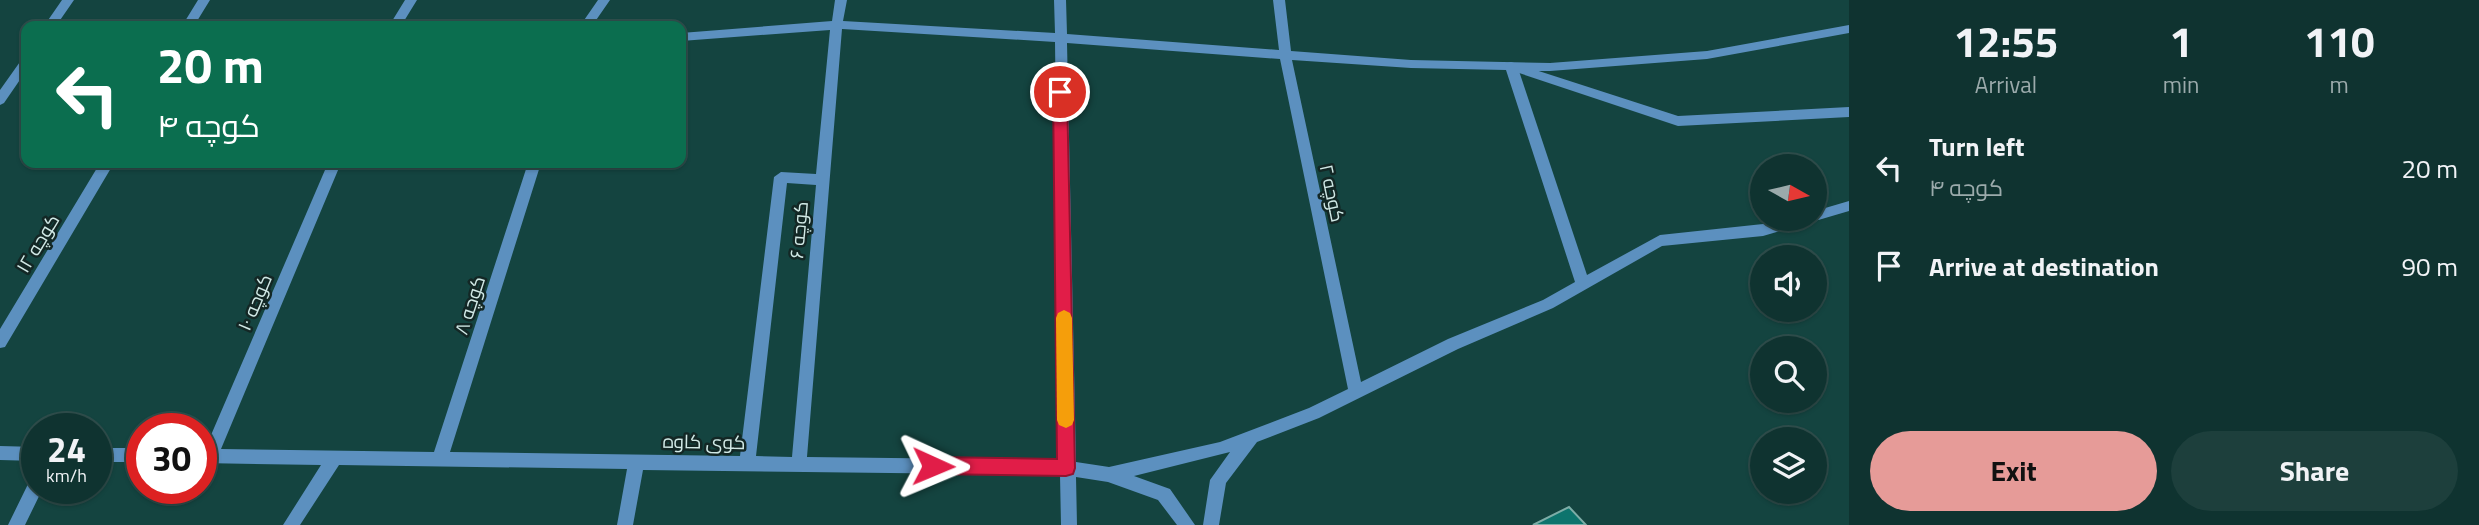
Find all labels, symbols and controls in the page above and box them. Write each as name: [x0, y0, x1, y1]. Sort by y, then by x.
text: 12:55: [1953, 9, 2058, 73]
text: 1: [2169, 9, 2193, 73]
text: 110: [2304, 9, 2374, 73]
text: 20 m: [157, 27, 264, 102]
icon: left: [42, 49, 133, 140]
pin: [1030, 62, 1090, 122]
text: Arrival: [1975, 67, 2037, 102]
text: min: [2163, 67, 2199, 102]
text: m: [2330, 67, 2349, 102]
icon: arrive: [1041, 73, 1079, 111]
text: کوچه ۴: [157, 101, 260, 149]
text: Turn left: [1929, 127, 2024, 166]
icon: left: [1870, 149, 1908, 187]
text: 20 m: [2401, 149, 2458, 188]
north arrow: [1750, 154, 1827, 231]
map controls: [1750, 154, 1827, 504]
street label: کوچه ۲: [1313, 161, 1353, 225]
text: کوچه ۴: [1929, 170, 2003, 205]
street label: کوچه ۶: [781, 200, 815, 260]
street label: کوچه ۱۲: [8, 208, 66, 278]
button: sound: [1750, 245, 1827, 322]
icon: arrive: [1870, 247, 1908, 285]
text: Arrive at destination: [1929, 247, 2159, 286]
text: 90 m: [2401, 247, 2458, 286]
street label: کوچه ۱۰: [229, 269, 279, 335]
street label: کوچه ۸: [446, 272, 492, 338]
button: search: [1750, 336, 1827, 413]
speed limit sign: 30: [126, 413, 217, 504]
text: 24: [47, 422, 86, 476]
street label: کوی کاوه: [662, 426, 746, 456]
button: layers: [1750, 427, 1827, 504]
position arrow: [896, 429, 970, 503]
button: Exit: [1870, 431, 2157, 511]
button: Share: [2171, 431, 2458, 511]
text: km/h: [46, 462, 87, 489]

